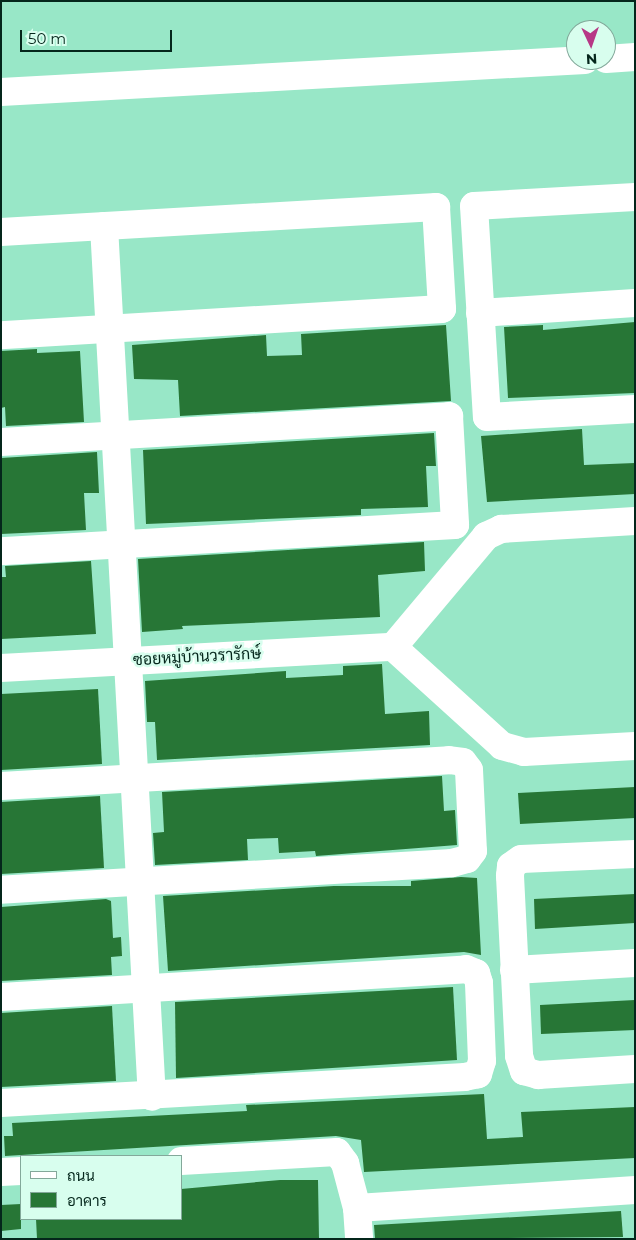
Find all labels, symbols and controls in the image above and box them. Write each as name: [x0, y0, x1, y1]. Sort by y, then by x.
scale bar: [22, 20, 175, 52]
north arrow: [566, 20, 616, 70]
text: 50 m: [28, 29, 66, 48]
text: N: [586, 50, 598, 68]
street label: ซอยหมู่บ้านวรารักษ์: [133, 644, 261, 670]
legend: [20, 1155, 182, 1220]
text: ถนน: [67, 1166, 95, 1185]
text: อาคาร: [67, 1191, 107, 1210]

